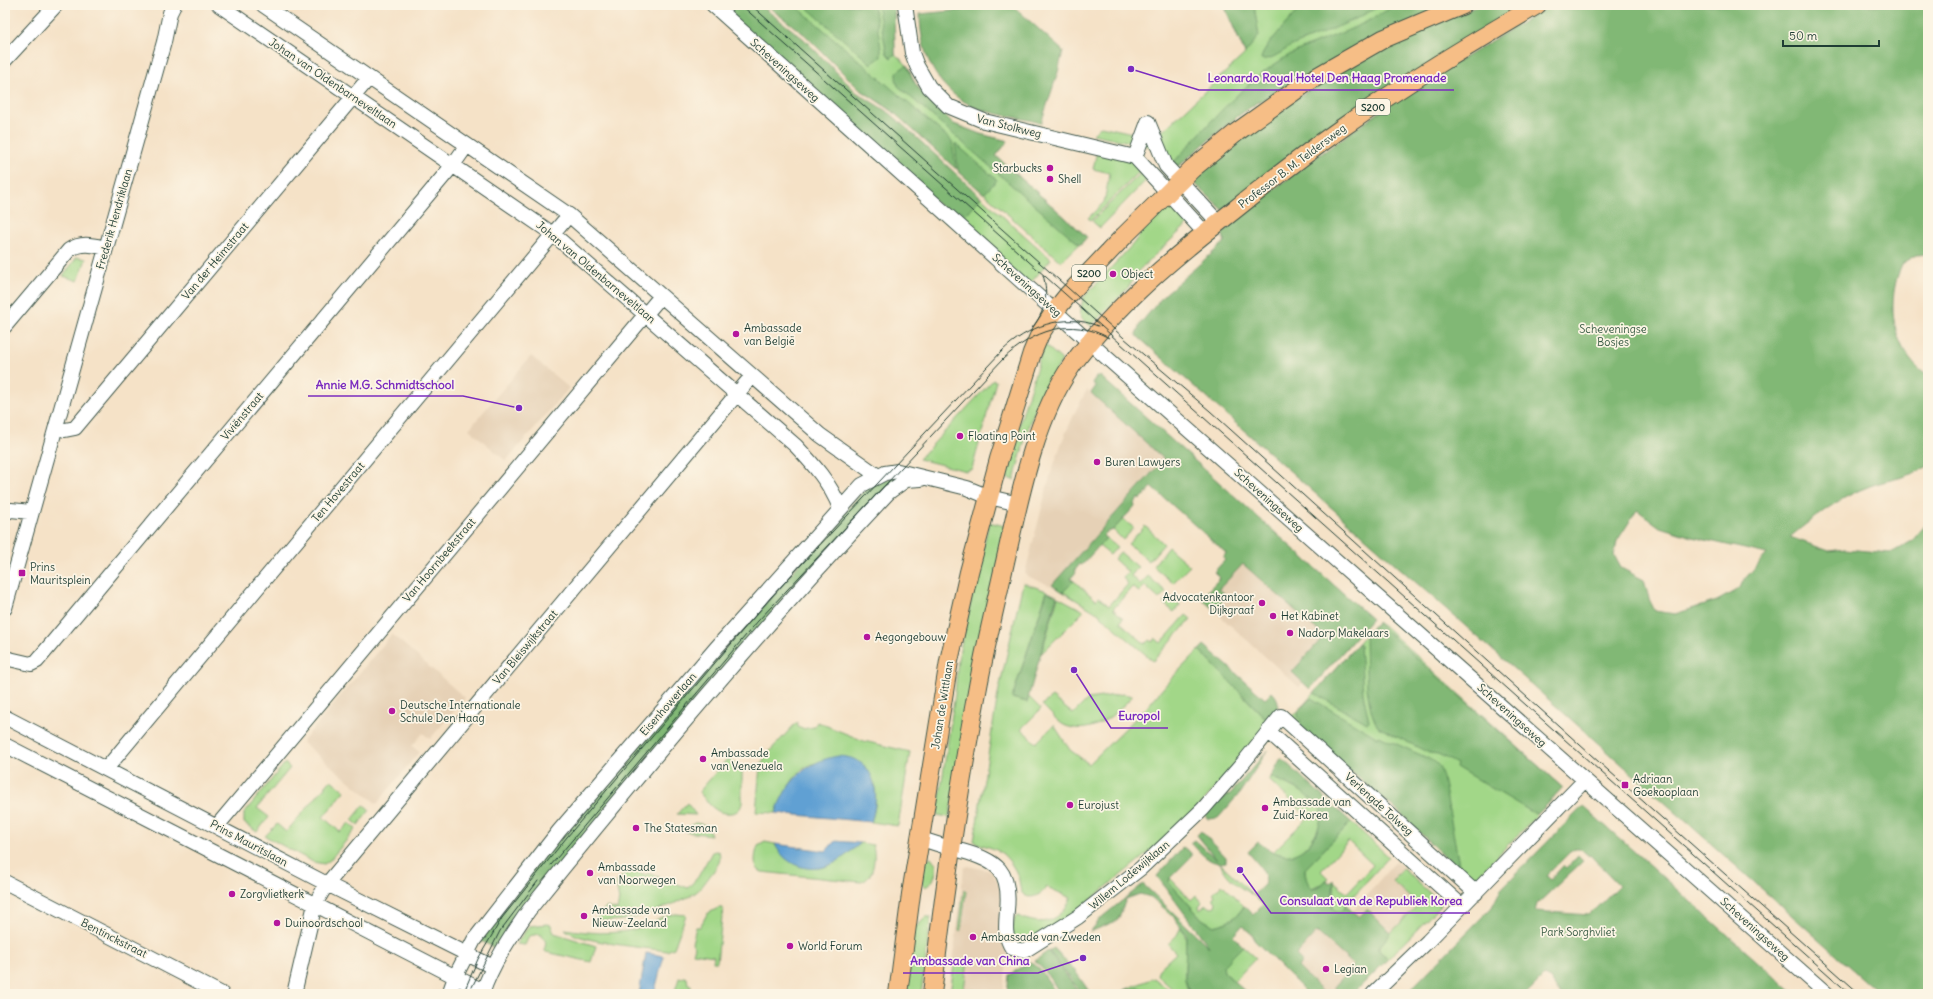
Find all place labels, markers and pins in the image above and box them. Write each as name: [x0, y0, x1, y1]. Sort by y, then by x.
callout: Leonardo Royal Hotel Den Haag Promenade: [1199, 66, 1454, 90]
place label: Starbucks: [993, 161, 1042, 175]
marker: Starbucks: [1045, 163, 1055, 173]
place label: Shell: [1058, 172, 1081, 186]
marker: Shell: [1045, 174, 1055, 184]
place label: Object: [1121, 267, 1154, 281]
marker: Object: [1108, 269, 1118, 279]
place label: Ambassade van België: [744, 321, 802, 348]
marker: Ambassade van België: [731, 329, 741, 339]
callout: Annie M.G. Schmidtschool: [308, 372, 463, 396]
place label: Floating Point: [968, 429, 1036, 443]
marker: Floating Point: [955, 431, 965, 441]
place label: Buren Lawyers: [1105, 455, 1180, 469]
marker: Buren Lawyers: [1092, 457, 1102, 467]
place label: Prins Mauritsplein: [30, 560, 91, 587]
marker: Prins Mauritsplein: [17, 568, 27, 578]
place label: Advocatenkantoor Dijkgraaf: [1163, 590, 1255, 617]
marker: Advocatenkantoor Dijkgraaf: [1257, 598, 1267, 608]
place label: Het Kabinet: [1281, 609, 1339, 623]
marker: Het Kabinet: [1268, 611, 1278, 621]
place label: Nadorp Makelaars: [1298, 626, 1389, 640]
marker: Nadorp Makelaars: [1285, 628, 1295, 638]
place label: Aegongebouw: [875, 630, 946, 644]
marker: Aegongebouw: [862, 632, 872, 642]
place label: Deutsche Internationale Schule Den Haag: [400, 698, 520, 725]
callout: Europol: [1111, 704, 1168, 728]
marker: Deutsche Internationale Schule Den Haag: [387, 706, 397, 716]
place label: Ambassade van Venezuela: [711, 746, 783, 773]
marker: Ambassade van Venezuela: [698, 754, 708, 764]
place label: Adriaan Goekooplaan: [1633, 772, 1699, 799]
marker: Adriaan Goekooplaan: [1620, 780, 1630, 790]
place label: Ambassade van Zuid-Korea: [1273, 795, 1351, 822]
place label: Eurojust: [1078, 798, 1119, 812]
marker: Eurojust: [1065, 800, 1075, 810]
marker: Ambassade van Zuid-Korea: [1260, 803, 1270, 813]
place label: The Statesman: [644, 821, 717, 835]
marker: The Statesman: [631, 823, 641, 833]
place label: Ambassade van Noorwegen: [598, 860, 676, 887]
marker: Ambassade van Noorwegen: [585, 868, 595, 878]
place label: Zorgvlietkerk: [240, 887, 305, 901]
marker: Zorgvlietkerk: [227, 889, 237, 899]
callout: Consulaat van de Republiek Korea: [1271, 889, 1470, 913]
place label: Ambassade van Nieuw-Zeeland: [592, 903, 670, 930]
marker: Ambassade van Nieuw-Zeeland: [579, 911, 589, 921]
place label: Duinoordschool: [285, 916, 363, 930]
marker: Duinoordschool: [272, 918, 282, 928]
place label: Ambassade van Zweden: [981, 930, 1101, 944]
marker: Ambassade van Zweden: [968, 932, 978, 942]
place label: World Forum: [798, 939, 863, 953]
marker: World Forum: [785, 941, 795, 951]
callout: Ambassade van China: [903, 949, 1038, 973]
place label: Legian: [1334, 962, 1367, 976]
marker: Legian: [1321, 964, 1331, 974]

